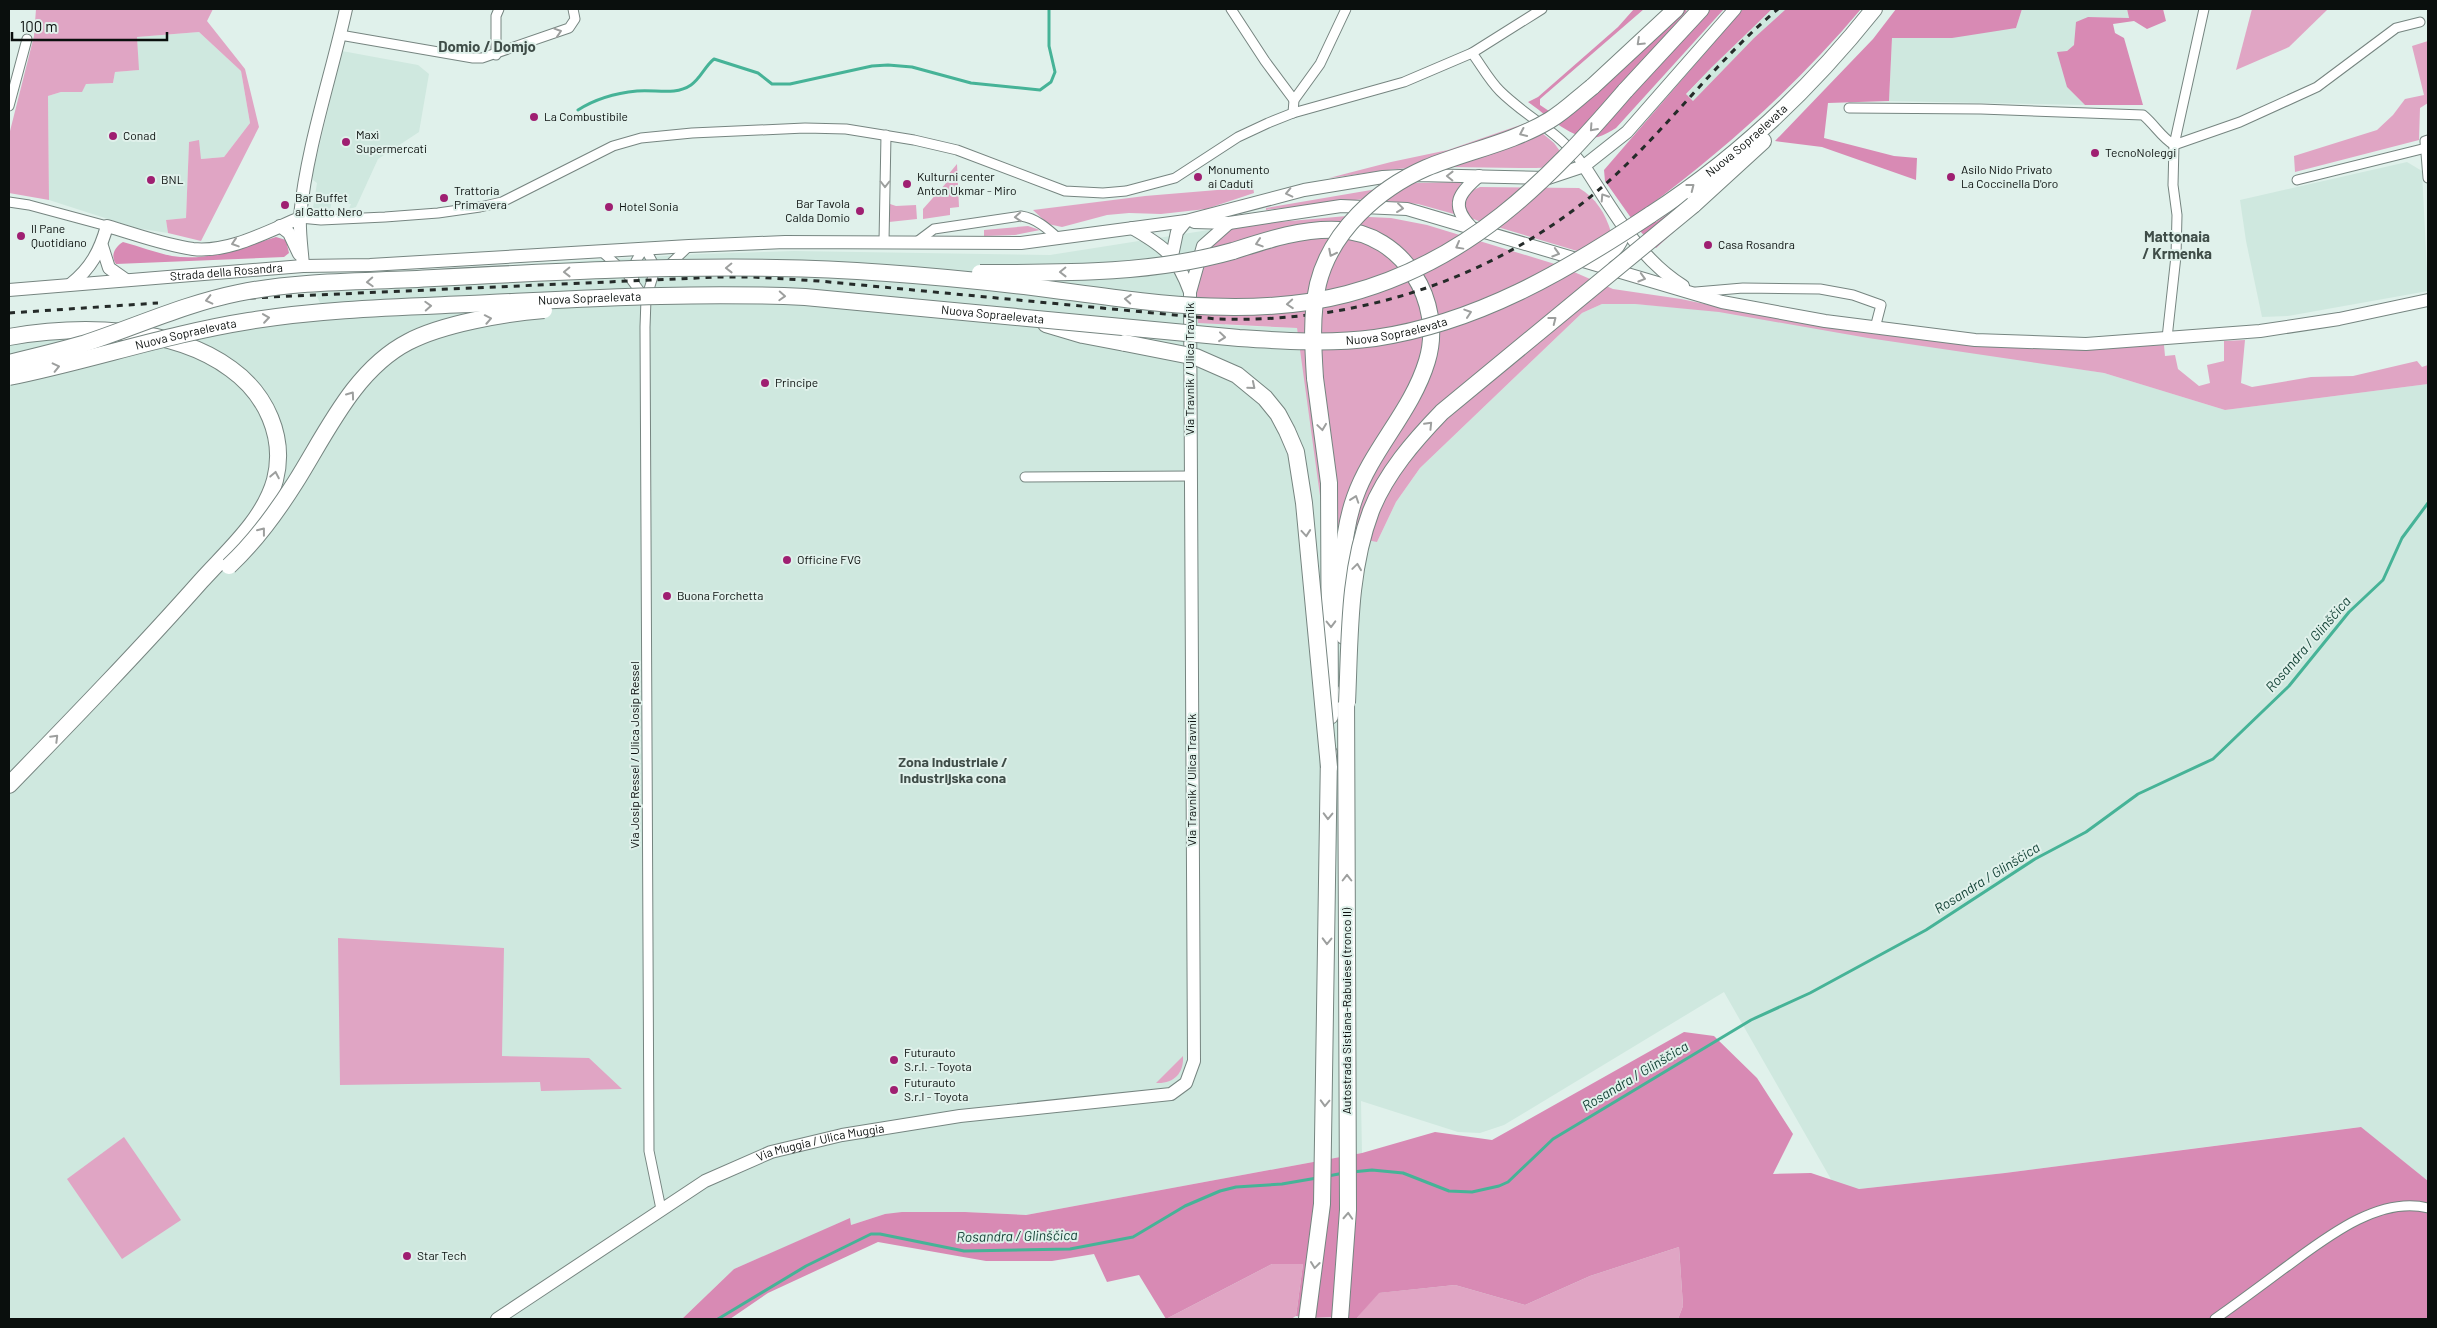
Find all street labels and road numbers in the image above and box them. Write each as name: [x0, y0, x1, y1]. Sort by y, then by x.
street label: Nuova Sopraelevata: [1702, 101, 1790, 179]
street label: Strada della Rosandra: [169, 260, 283, 283]
street label: Nuova Sopraelevata: [538, 288, 641, 307]
street label: Nuova Sopraelevata: [941, 302, 1045, 326]
street label: Via Travnik / Ulica Travnik: [1182, 303, 1196, 435]
street label: Nuova Sopraelevata: [1345, 313, 1449, 347]
street label: Nuova Sopraelevata: [134, 315, 237, 352]
street label: Via Josip Ressel / Ulica Josip Ressel: [627, 661, 641, 849]
street label: Via Travnik / Ulica Travnik: [1184, 714, 1198, 846]
street label: Autostrada Sistiana-Rabuiese (tronco II): [1339, 907, 1353, 1114]
street label: Via Muggia / Ulica Muggia: [754, 1120, 885, 1164]

